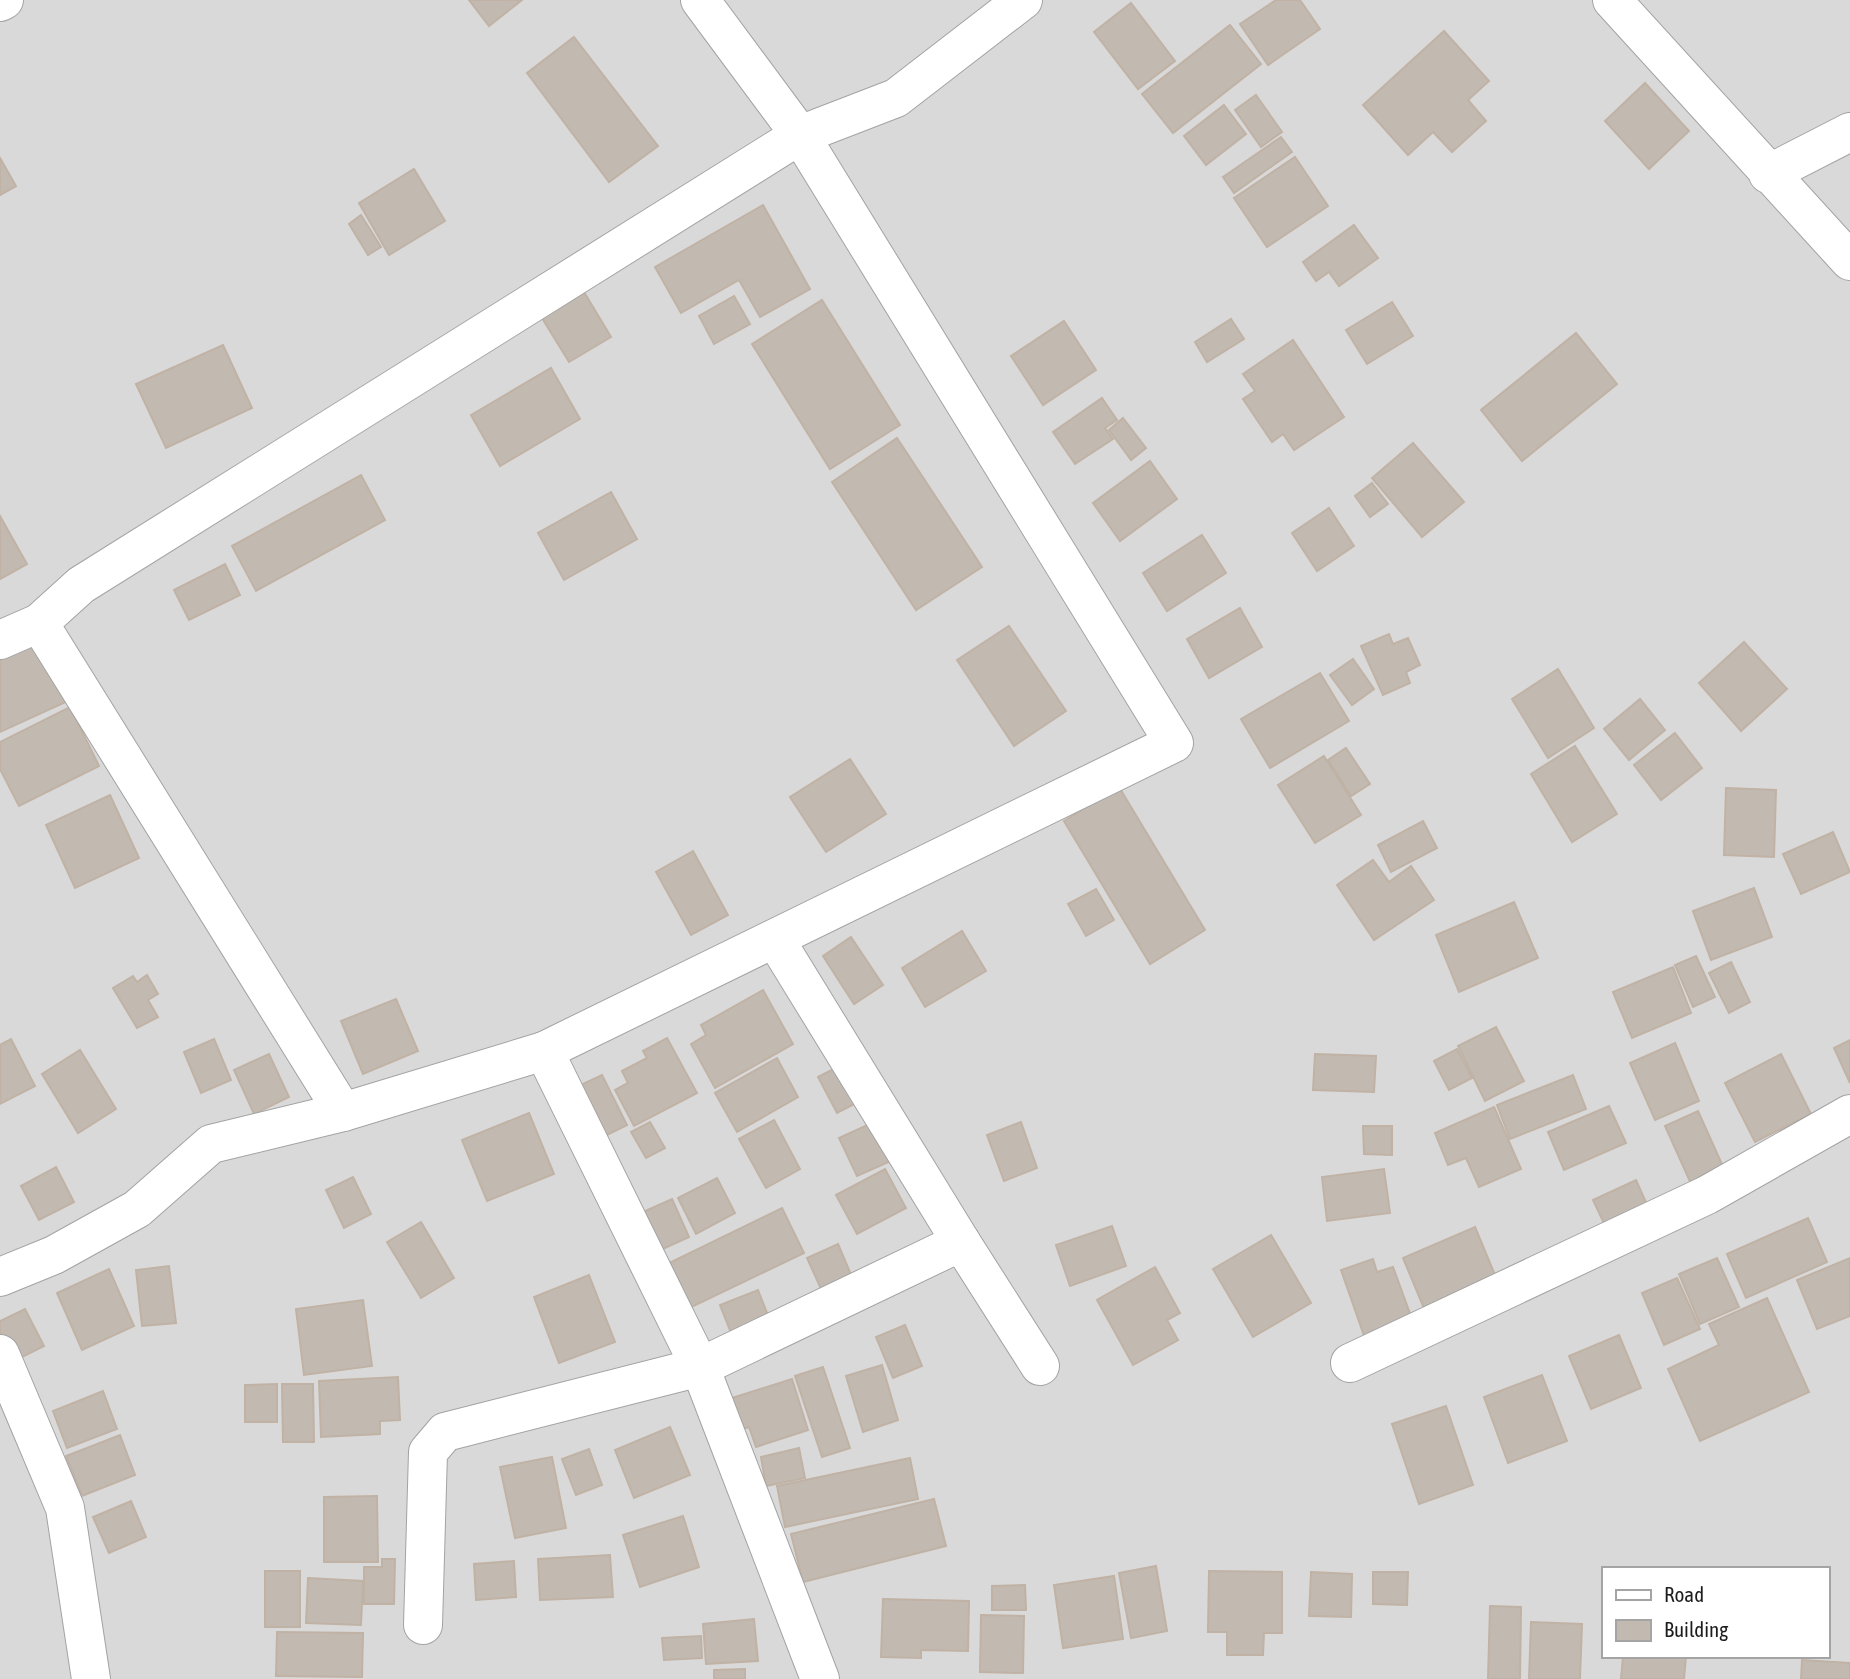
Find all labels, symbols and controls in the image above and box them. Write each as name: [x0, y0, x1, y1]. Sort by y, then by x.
legend: [1602, 1567, 1829, 1658]
text: Road: [1664, 1582, 1704, 1606]
text: Building: [1664, 1617, 1728, 1641]

